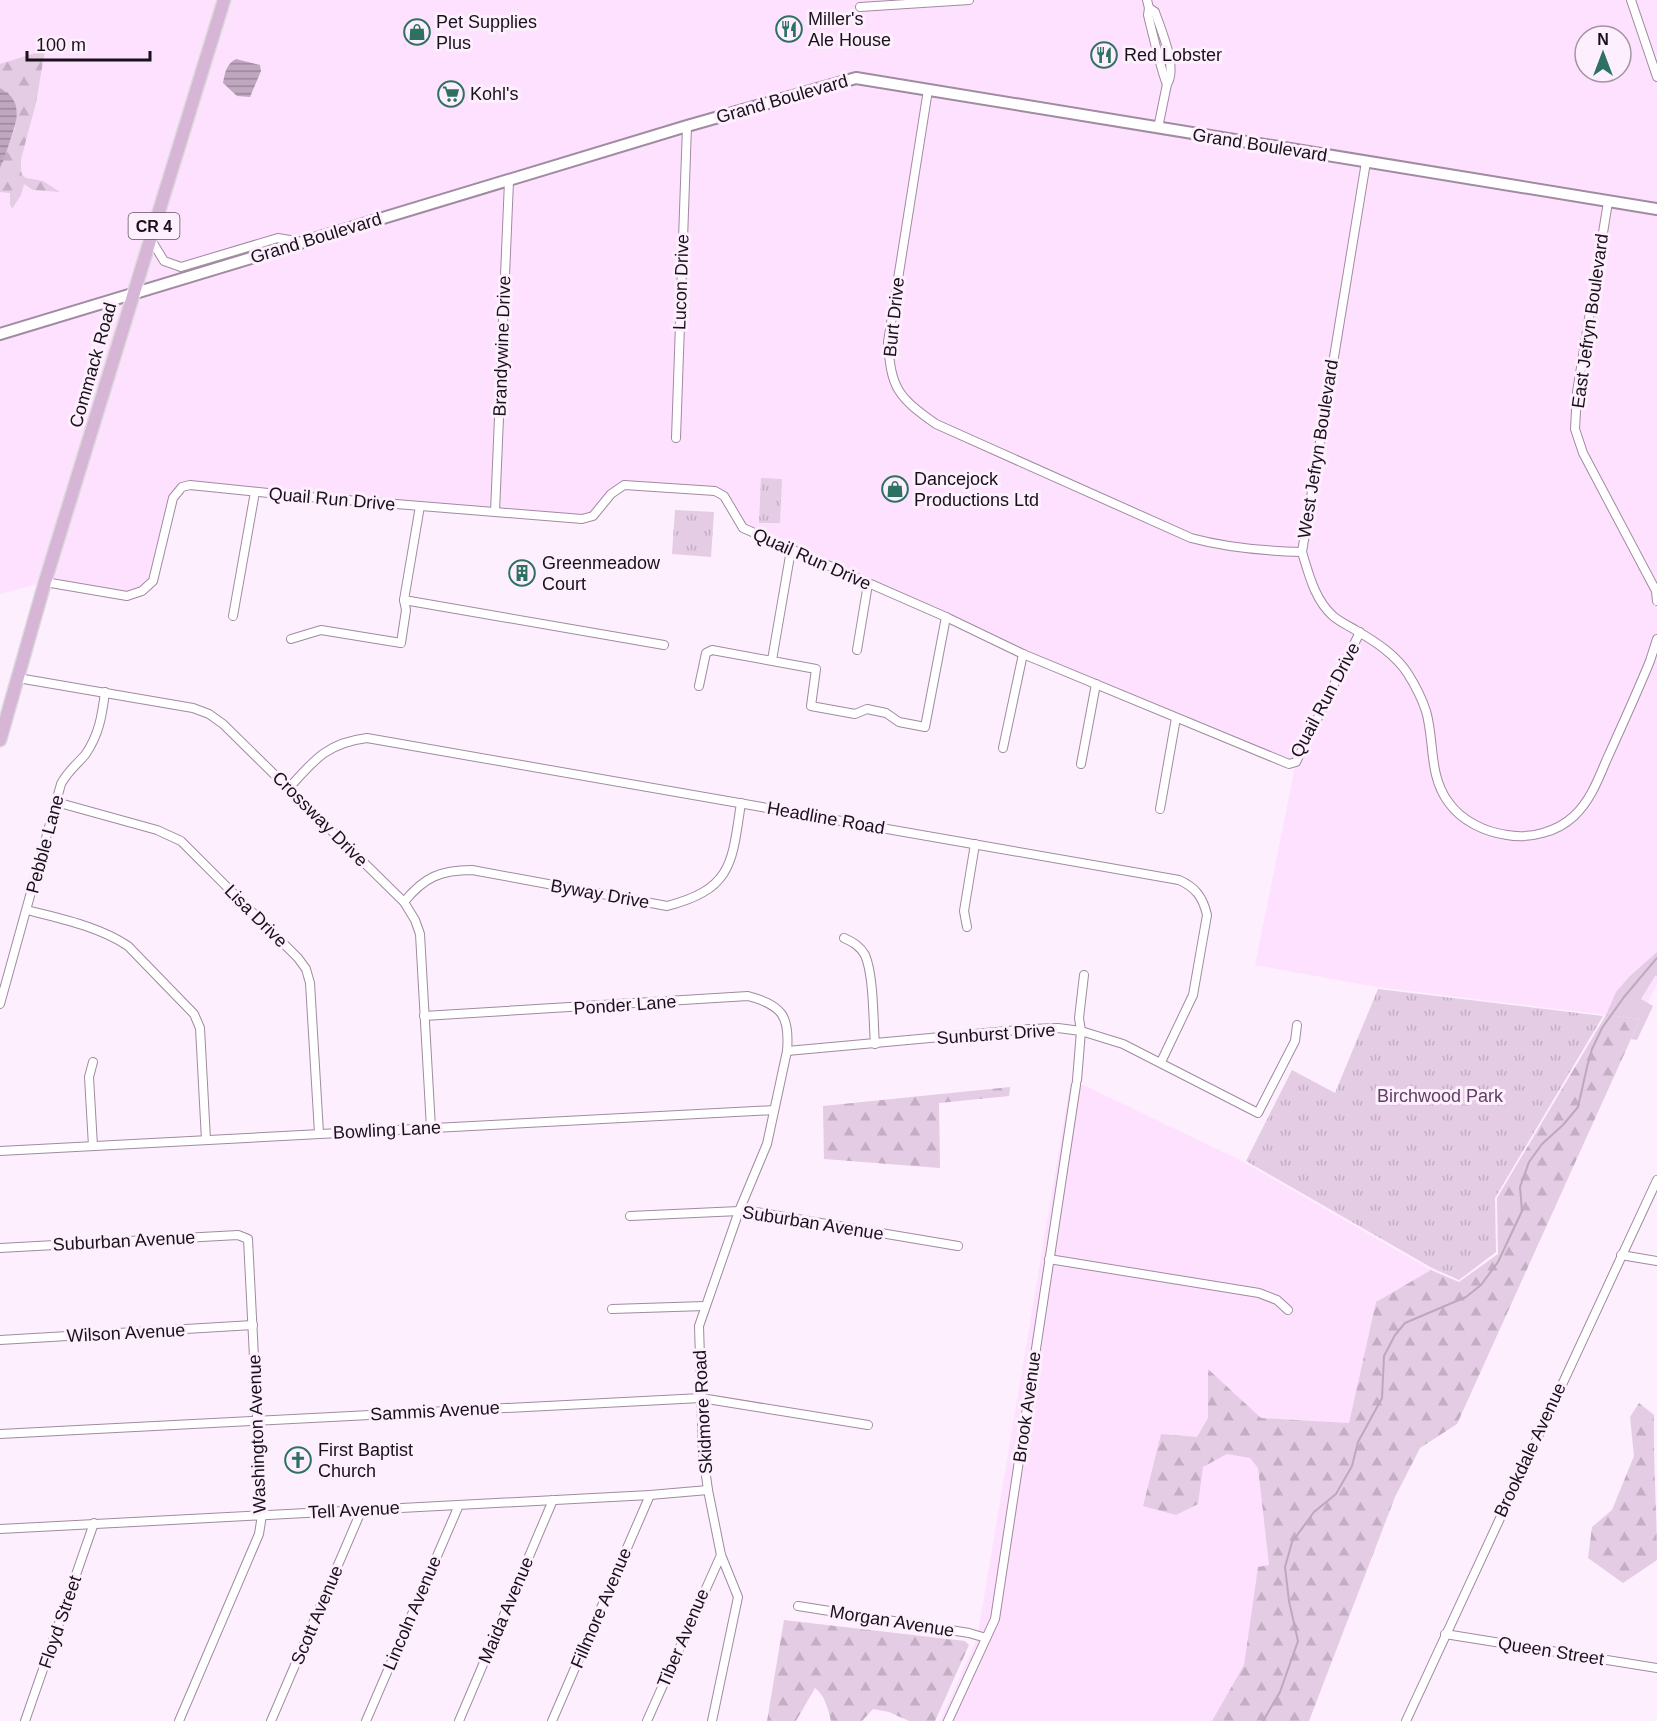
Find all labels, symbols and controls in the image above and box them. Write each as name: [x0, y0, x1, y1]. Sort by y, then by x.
place label: Miller's Ale House: [808, 9, 891, 50]
place label: Pet Supplies Plus: [436, 12, 537, 53]
restaurant icon: Miller's Ale House: [774, 14, 804, 44]
shop icon: Pet Supplies Plus: [402, 17, 432, 47]
scale bar: [27, 24, 150, 62]
north arrow: [1573, 24, 1633, 84]
text: N: [1597, 31, 1609, 48]
text: 100 m: [36, 35, 86, 55]
restaurant icon: Red Lobster: [1089, 40, 1119, 70]
place label: Red Lobster: [1124, 45, 1222, 65]
street label: Grand Boulevard: [714, 71, 850, 127]
supermarket icon: Kohl's: [436, 79, 466, 109]
place label: Kohl's: [470, 84, 518, 104]
street label: Grand Boulevard: [1191, 124, 1329, 166]
street label: Grand Boulevard: [248, 209, 384, 267]
road number: CR 4: [128, 213, 180, 239]
street label: East Jefryn Boulevard: [1568, 232, 1612, 410]
street label: Lucon Drive: [669, 234, 693, 330]
street label: Brandywine Drive: [490, 275, 514, 417]
street label: Burt Drive: [880, 276, 908, 358]
street label: Commack Road: [66, 300, 120, 430]
street label: West Jefryn Boulevard: [1294, 358, 1342, 540]
place label: Dancejock Productions Ltd: [914, 469, 1039, 510]
shop icon: Dancejock Productions Ltd: [880, 474, 910, 504]
street label: Quail Run Drive: [268, 484, 396, 514]
street label: Quail Run Drive: [750, 524, 874, 594]
place label: Greenmeadow Court: [542, 553, 661, 594]
building icon: Greenmeadow Court: [507, 558, 537, 588]
street label: Quail Run Drive: [1286, 639, 1364, 761]
street label: Crossway Drive: [268, 767, 372, 871]
street label: Pebble Lane: [22, 793, 68, 895]
street label: Headline Road: [766, 798, 886, 838]
street label: Byway Drive: [549, 875, 651, 913]
street label: Lisa Drive: [221, 881, 291, 951]
street label: Ponder Lane: [573, 991, 677, 1019]
street label: Sunburst Drive: [936, 1020, 1056, 1048]
park label: Birchwood Park: [1377, 1086, 1504, 1106]
street label: Bowling Lane: [333, 1117, 441, 1143]
street label: Suburban Avenue: [741, 1202, 885, 1244]
street label: Suburban Avenue: [52, 1227, 196, 1255]
street label: Wilson Avenue: [66, 1320, 186, 1346]
street label: Skidmore Road: [690, 1350, 716, 1474]
street label: Brook Avenue: [1009, 1350, 1045, 1464]
street label: Washington Avenue: [244, 1354, 270, 1514]
street label: Brookdale Avenue: [1490, 1380, 1570, 1520]
street label: Sammis Avenue: [370, 1398, 500, 1424]
place label: First Baptist Church: [318, 1440, 413, 1481]
church icon: First Baptist Church: [283, 1445, 313, 1475]
street label: Tell Avenue: [308, 1498, 400, 1522]
street label: Fillmore Avenue: [567, 1545, 635, 1671]
street label: Lincoln Avenue: [379, 1553, 445, 1673]
street label: Maida Avenue: [475, 1554, 537, 1666]
street label: Scott Avenue: [287, 1562, 347, 1668]
street label: Floyd Street: [35, 1573, 85, 1671]
street label: Tiber Avenue: [653, 1586, 713, 1690]
street label: Morgan Avenue: [828, 1601, 956, 1641]
street label: Queen Street: [1497, 1633, 1605, 1669]

